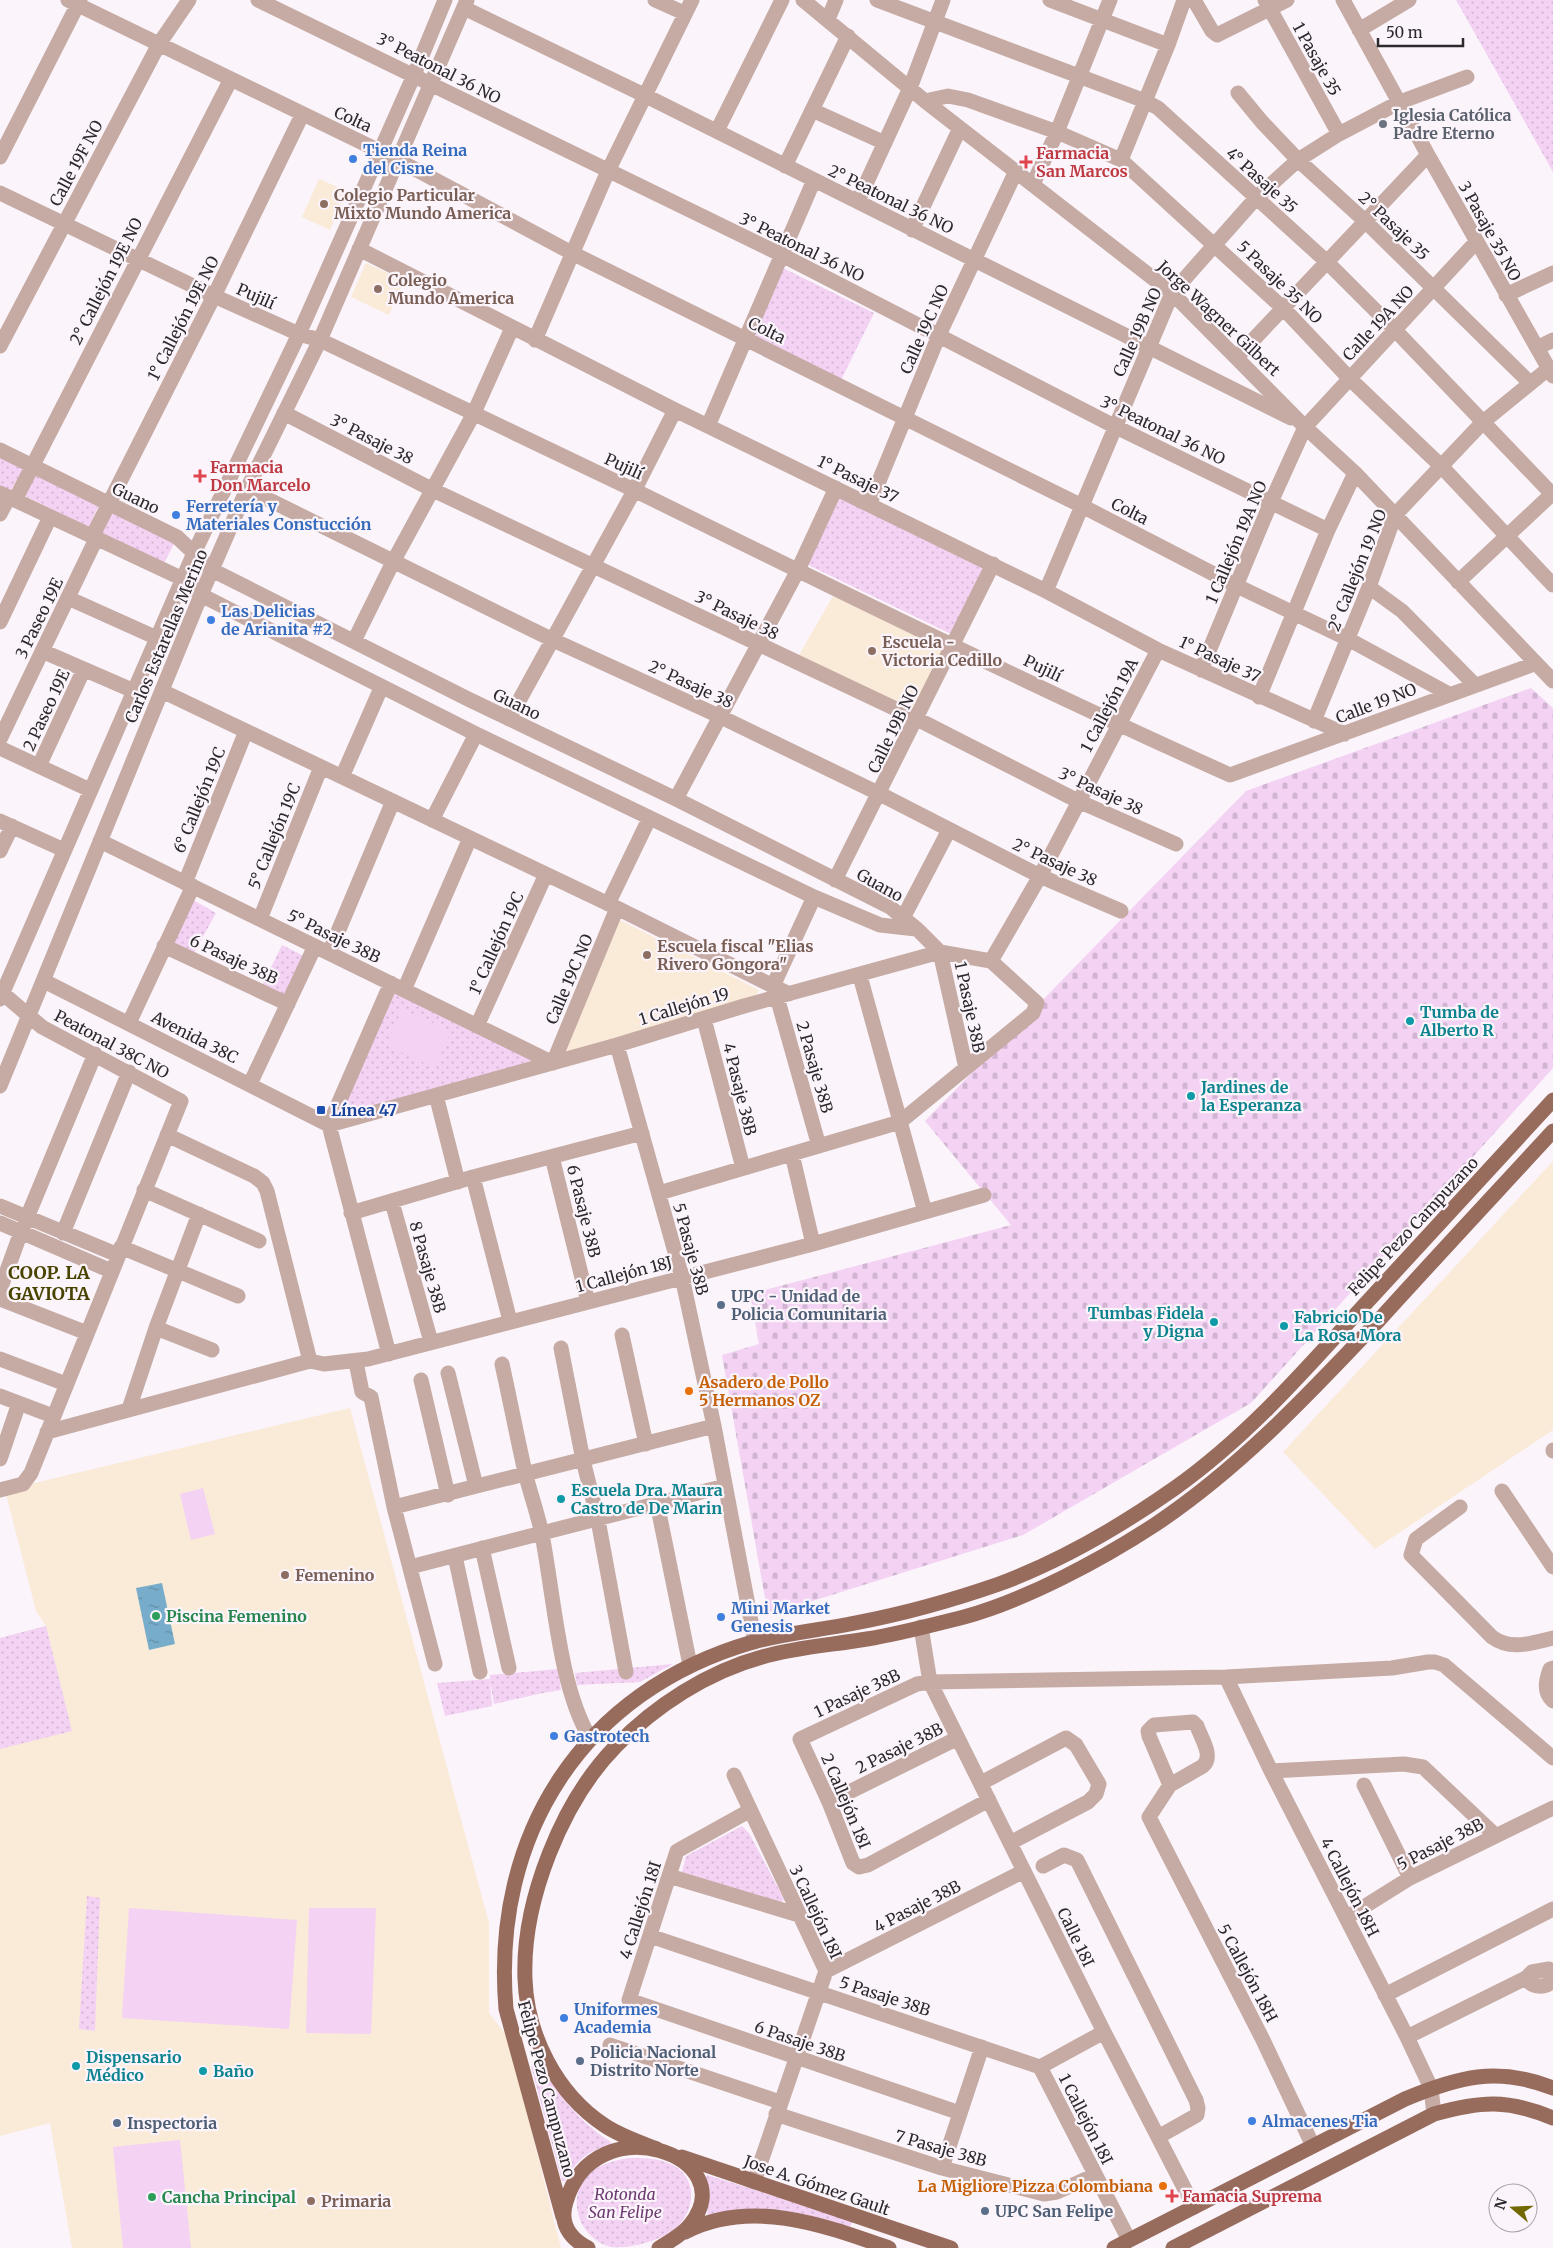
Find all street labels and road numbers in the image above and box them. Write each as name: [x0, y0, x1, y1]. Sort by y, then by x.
street label: 1 Pasaje 35: [1289, 19, 1345, 99]
street label: 3° Peatonal 36 NO: [374, 28, 505, 108]
street label: Colta: [331, 102, 375, 137]
street label: Calle 19F NO: [45, 116, 107, 209]
street label: 4° Pasaje 35: [1222, 143, 1302, 217]
street label: 2° Peatonal 36 NO: [825, 160, 957, 238]
street label: 3 Pasaje 35 NO: [1454, 178, 1526, 285]
street label: 2° Pasaje 35: [1355, 188, 1433, 264]
street label: 3° Peatonal 36 NO: [736, 208, 868, 286]
street label: 2° Callejón 19E NO: [65, 214, 147, 348]
street label: 5 Pasaje 35 NO: [1233, 236, 1327, 328]
street label: 1° Callejón 19E NO: [143, 252, 223, 384]
street label: Jorge Wagner Gilbert: [1153, 255, 1285, 380]
street label: Pujilí: [234, 279, 279, 314]
street label: Calle 19C NO: [895, 281, 953, 377]
street label: Calle 19A NO: [1338, 281, 1418, 365]
street label: Calle 19B NO: [1108, 284, 1166, 380]
street label: Colta: [745, 312, 789, 348]
street label: 3° Peatonal 36 NO: [1097, 391, 1229, 469]
street label: 3° Pasaje 38: [327, 410, 417, 468]
street label: Pujilí: [602, 448, 647, 484]
street label: 1° Pasaje 37: [814, 451, 902, 507]
street label: 1 Callejón 19A NO: [1201, 477, 1271, 606]
street label: Guano: [109, 478, 163, 518]
street label: Colta: [1108, 493, 1152, 529]
street label: 2° Callejón 19 NO: [1323, 506, 1391, 634]
street label: Carlos Estarellas Merino: [120, 546, 212, 726]
street label: 3 Paseo 19E: [11, 574, 67, 662]
street label: 3° Pasaje 38: [692, 586, 782, 644]
street label: 1° Pasaje 37: [1176, 632, 1264, 686]
street label: Pujilí: [1021, 650, 1066, 686]
street label: 1 Callejón 19A: [1076, 654, 1142, 755]
street label: 2° Pasaje 38: [646, 656, 736, 712]
street label: 2 Paseo 19E: [18, 665, 74, 754]
street label: Calle 19 NO: [1333, 678, 1420, 728]
street label: Calle 19B NO: [863, 681, 923, 776]
street label: Guano: [490, 684, 544, 724]
street label: 6° Callejón 19C: [169, 744, 229, 856]
street label: 3° Pasaje 38: [1056, 763, 1146, 819]
street label: 5° Callejón 19C: [244, 780, 304, 892]
street label: 2° Pasaje 38: [1010, 834, 1100, 890]
street label: Guano: [853, 864, 907, 906]
street label: 1° Callejón 19C: [464, 889, 528, 997]
street label: 5° Pasaje 38B: [284, 905, 384, 967]
street label: 6 Pasaje 38B: [187, 930, 281, 988]
street label: Calle 19C NO: [541, 931, 597, 1027]
street label: 1 Pasaje 38B: [951, 960, 989, 1054]
street label: 1 Callejón 19: [637, 983, 731, 1029]
street label: Peatonal 38C NO: [51, 1005, 173, 1083]
street label: Avenida 38C: [147, 1006, 242, 1067]
street label: 2 Pasaje 38B: [792, 1019, 838, 1115]
street label: 4 Pasaje 38B: [719, 1041, 761, 1138]
street label: Felipe Pezo Campuzano: [1344, 1153, 1482, 1299]
street label: 6 Pasaje 38B: [563, 1163, 605, 1260]
street label: 5 Pasaje 38B: [669, 1201, 713, 1297]
street label: 8 Pasaje 38B: [405, 1219, 451, 1315]
street label: 1 Callejón 18J: [574, 1252, 674, 1296]
street label: 1 Pasaje 38B: [811, 1664, 903, 1722]
street label: 2 Pasaje 38B: [852, 1718, 946, 1778]
street label: 2 Callejón 18I: [817, 1750, 875, 1852]
street label: 5 Pasaje 38B: [1393, 1814, 1487, 1874]
street label: 4 Callejón 18H: [1316, 1834, 1384, 1940]
street label: 4 Callejón 18I: [615, 1859, 665, 1961]
street label: 3 Callejón 18I: [786, 1862, 846, 1962]
street label: 4 Pasaje 38B: [870, 1875, 964, 1936]
street label: Calle 18I: [1053, 1904, 1099, 1970]
street label: 5 Callejón 18H: [1214, 1921, 1282, 2026]
street label: 5 Pasaje 38B: [837, 1972, 933, 2020]
street label: Felipe Pezo Campuzano: [514, 1998, 580, 2180]
street label: 6 Pasaje 38B: [752, 2016, 848, 2066]
street label: 1 Callejón 18I: [1055, 2070, 1117, 2168]
street label: 7 Pasaje 38B: [893, 2125, 989, 2171]
street label: Jose A. Gómez Gault: [740, 2150, 893, 2220]

